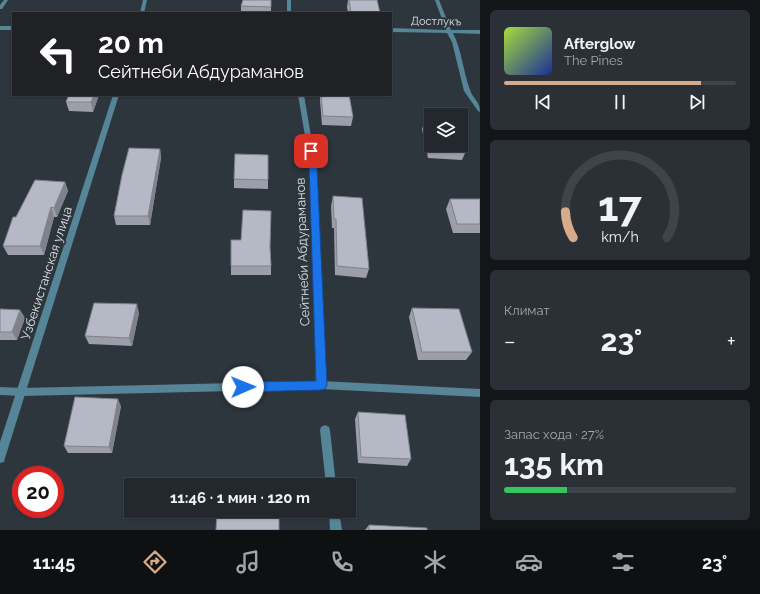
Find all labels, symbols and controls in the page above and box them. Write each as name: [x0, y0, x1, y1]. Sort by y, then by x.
street label: Достлукъ: [411, 15, 462, 28]
text: 20 m: [98, 27, 164, 60]
icon: left: [32, 28, 84, 80]
text: Afterglow: [564, 35, 635, 53]
text: The Pines: [564, 53, 623, 68]
text: Сейтнеби Абдураманов: [98, 61, 304, 82]
icon: previous: [532, 91, 554, 113]
icon: pause: [609, 91, 631, 113]
icon: next: [686, 91, 708, 113]
map controls: [424, 108, 468, 152]
button: layers: [424, 108, 468, 152]
pin: [294, 134, 328, 168]
icon: arrive: [300, 140, 322, 162]
street label: Сейтнеби Абдураманов: [292, 177, 313, 327]
text: 17: [598, 182, 643, 231]
street label: Узбекистанская улица: [18, 205, 75, 342]
text: km/h: [601, 229, 639, 245]
text: Климат: [504, 303, 550, 318]
text: 23°: [600, 323, 642, 358]
text: −: [504, 328, 516, 354]
text: +: [727, 328, 736, 354]
position arrow: [222, 366, 264, 408]
text: Запас хода · 27%: [504, 427, 604, 442]
text: 135 km: [504, 447, 604, 482]
speed limit sign: 20: [12, 466, 64, 518]
text: 11:46 · 1 мин · 120 m: [170, 489, 310, 507]
icon: directions: [141, 548, 169, 576]
icon: music: [234, 548, 262, 576]
icon: phone: [328, 548, 356, 576]
icon: climate: [421, 548, 449, 576]
icon: car: [515, 548, 543, 576]
icon: filters: [609, 548, 637, 576]
text: 11:45: [33, 552, 75, 573]
text: 23°: [702, 552, 727, 573]

